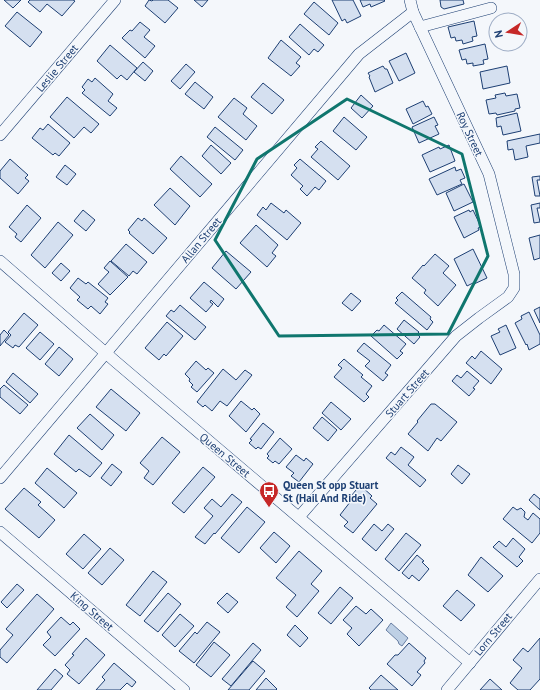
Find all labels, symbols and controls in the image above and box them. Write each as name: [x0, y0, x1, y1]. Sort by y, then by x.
north arrow: [488, 12, 528, 52]
text: N: [491, 29, 506, 39]
street label: Leslie Street: [33, 41, 81, 95]
street label: Roy Street: [454, 109, 487, 159]
street label: Allan Street: [178, 214, 224, 266]
street label: Stuart Street: [382, 366, 432, 420]
street label: Queen Street: [197, 430, 253, 480]
place label: Queen St opp Stuart St (Hail And Ride): [283, 478, 378, 505]
bus stop icon: Queen St opp Stuart St (Hail And Ride): [258, 480, 280, 508]
street label: King Street: [68, 588, 117, 634]
street label: Lorn Street: [471, 609, 515, 658]

